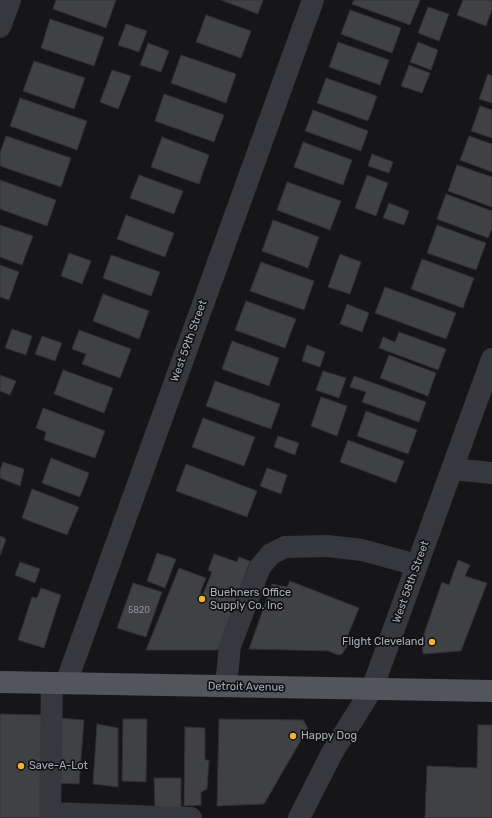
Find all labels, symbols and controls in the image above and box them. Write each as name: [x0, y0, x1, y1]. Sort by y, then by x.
street label: West 59th Street: [168, 298, 210, 384]
street label: West 58th Street: [390, 539, 432, 625]
place label: Buehners Office Supply Co. Inc: [210, 586, 291, 612]
marker: Buehners Office Supply Co. Inc: [197, 594, 207, 604]
house number: 5820: [128, 605, 150, 615]
place label: Flight Cleveland: [342, 635, 424, 649]
marker: Flight Cleveland: [427, 637, 437, 647]
street label: Detroit Avenue: [208, 680, 284, 694]
place label: Happy Dog: [301, 729, 357, 743]
marker: Happy Dog: [288, 731, 298, 741]
place label: Save-A-Lot: [29, 759, 88, 773]
marker: Save-A-Lot: [16, 761, 26, 771]

